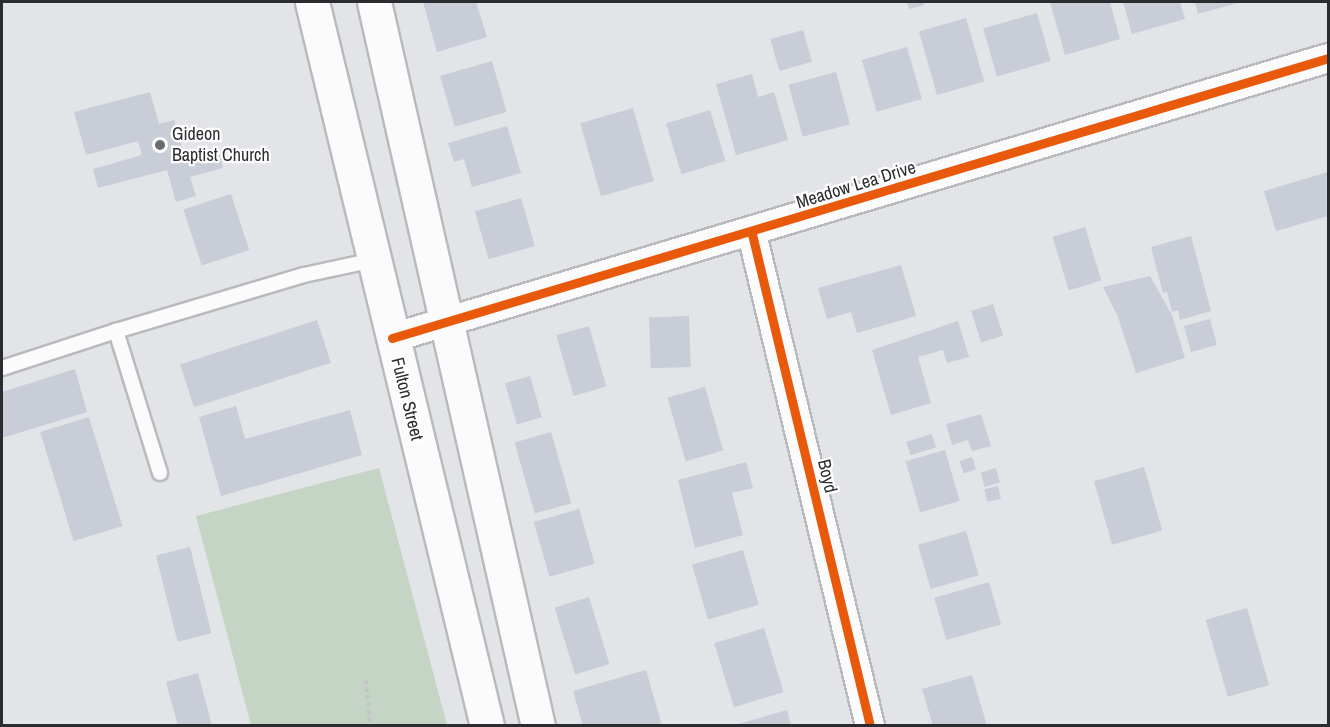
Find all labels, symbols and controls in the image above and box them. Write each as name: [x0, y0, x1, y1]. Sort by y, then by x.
place label: Gideon Baptist Church: [172, 124, 270, 166]
marker: Gideon Baptist Church: [153, 138, 167, 152]
street label: Meadow Lea Drive: [794, 157, 918, 213]
street label: Fulton Street: [386, 355, 428, 443]
street label: Boyd: [813, 457, 841, 495]

